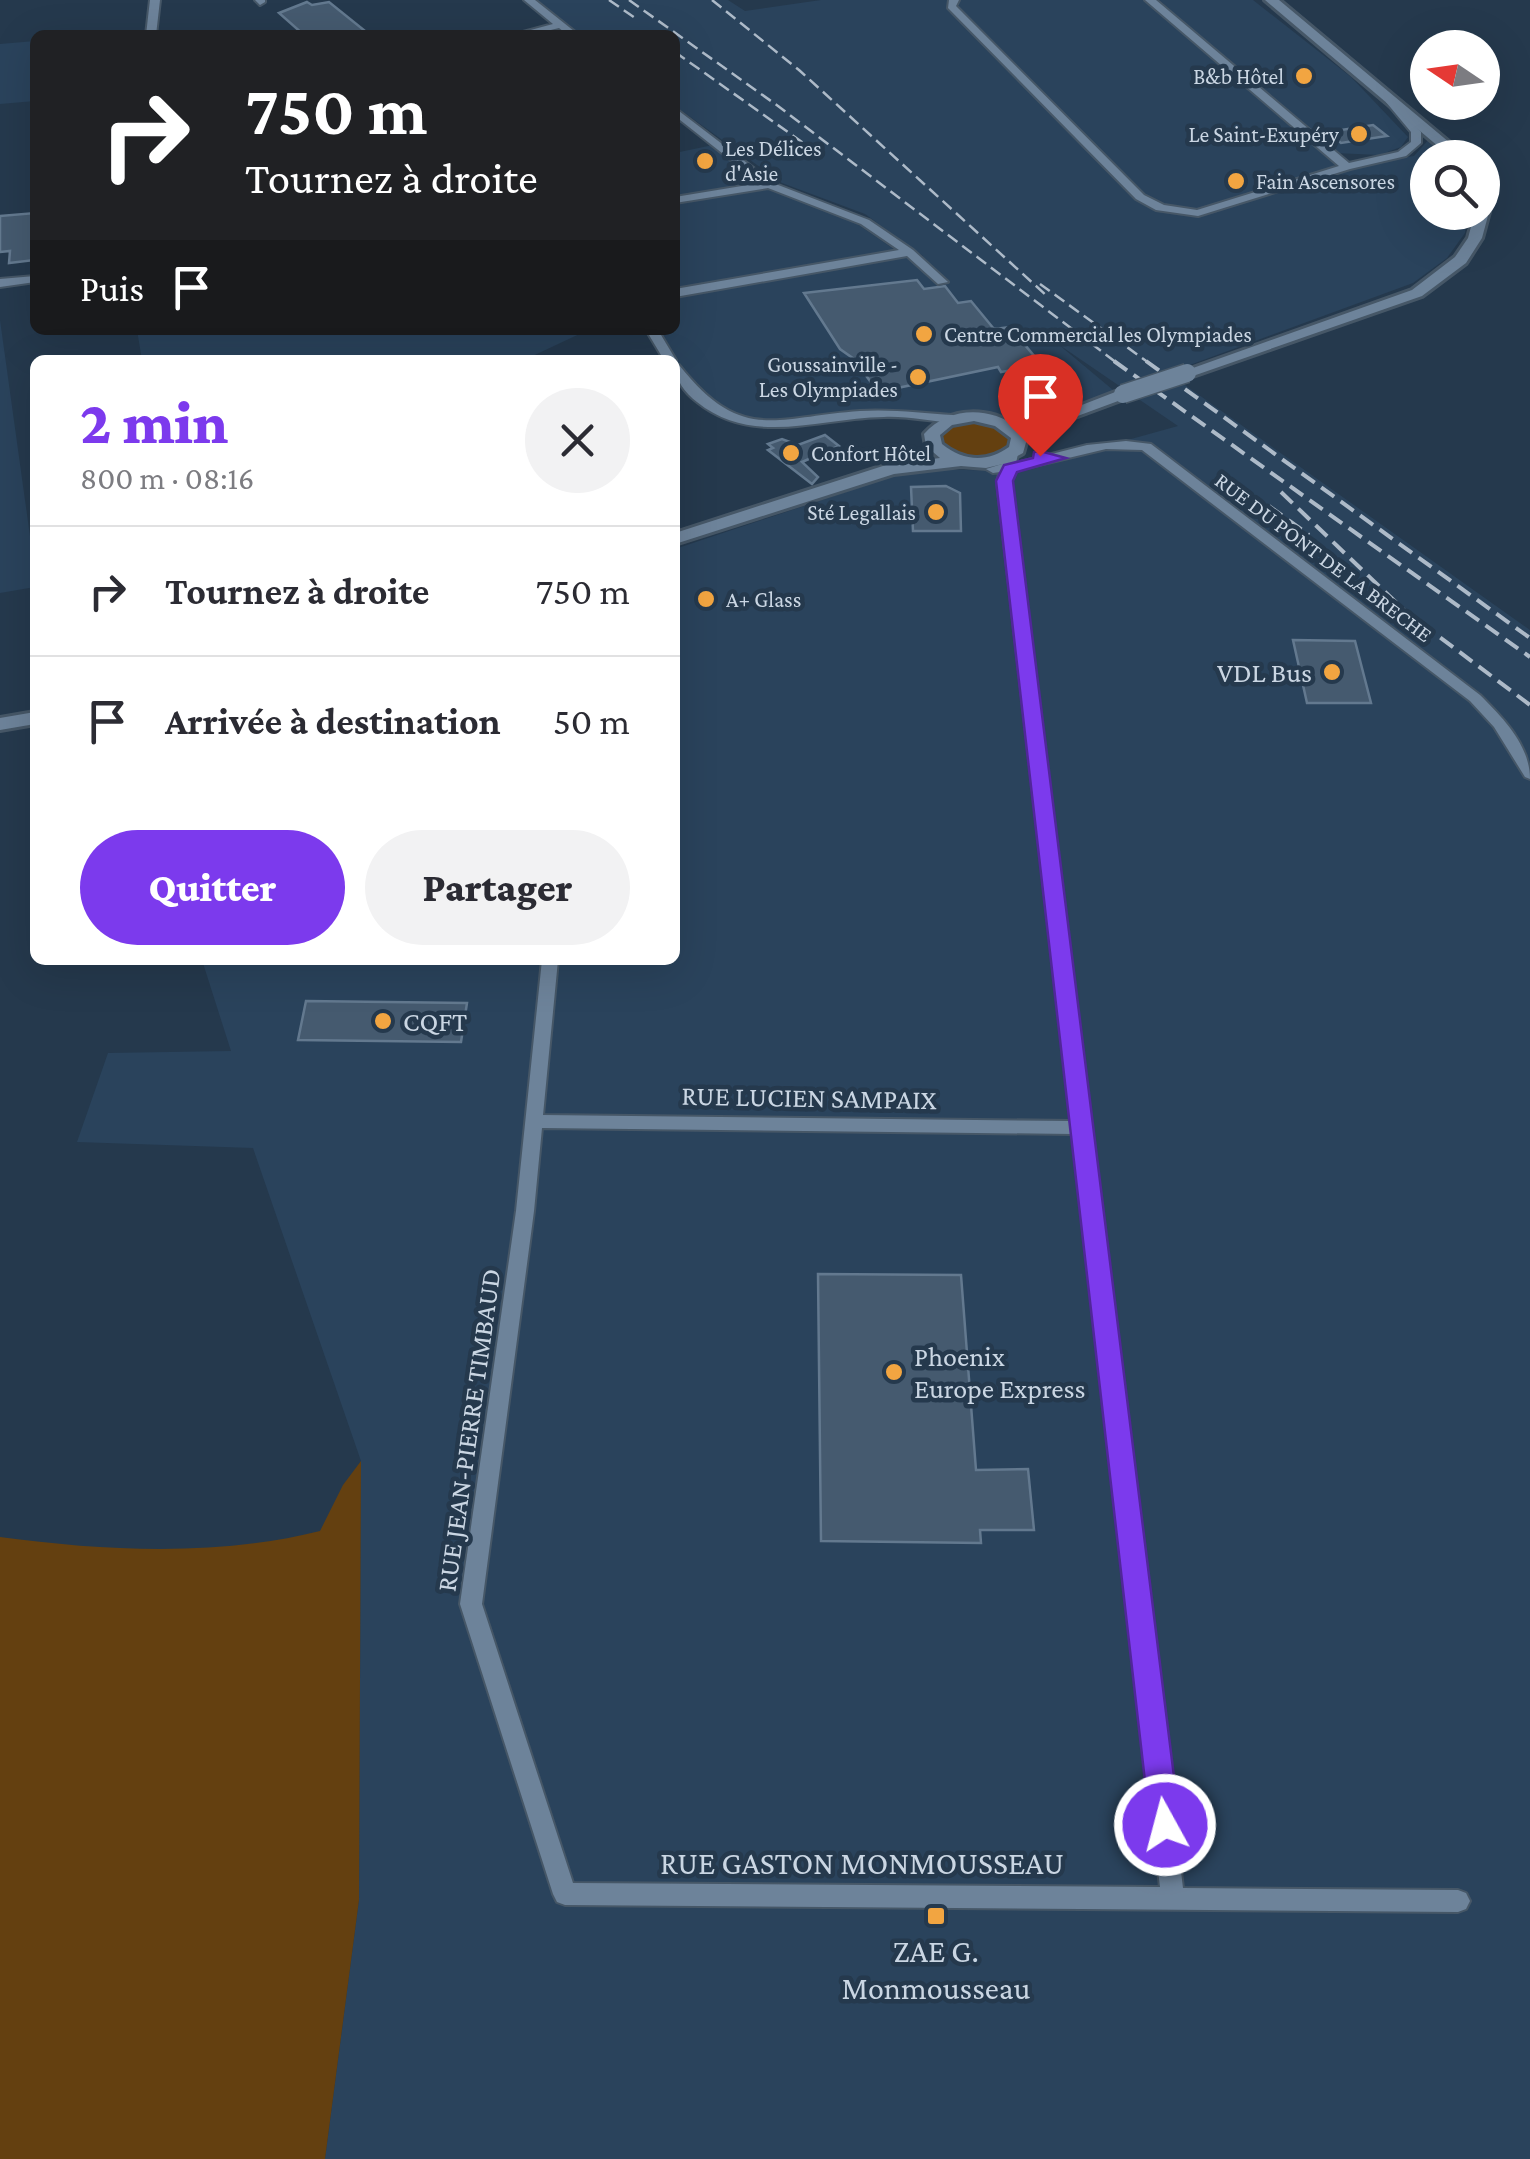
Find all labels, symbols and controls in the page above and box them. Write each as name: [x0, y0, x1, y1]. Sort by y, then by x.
north arrow: [1410, 30, 1500, 120]
map controls: [1410, 30, 1500, 230]
place label: B&b Hôtel: [1193, 64, 1284, 89]
marker: B&b Hôtel: [1293, 65, 1315, 87]
icon: right: [80, 70, 210, 200]
text: 750 m: [245, 71, 427, 149]
place label: Le Saint-Exupéry: [1188, 122, 1340, 147]
marker: Le Saint-Exupéry: [1348, 123, 1370, 145]
place label: Les Délices d'Asie: [725, 136, 822, 186]
button: search: [1410, 140, 1500, 230]
marker: Les Délices d'Asie: [694, 150, 716, 172]
text: Tournez à droite: [245, 153, 538, 203]
place label: Fain Ascensores: [1256, 169, 1395, 194]
marker: Fain Ascensores: [1225, 170, 1247, 192]
icon: arrive: [164, 260, 219, 315]
text: Puis: [80, 267, 144, 309]
place label: Centre Commercial les Olympiades: [944, 322, 1252, 347]
marker: Centre Commercial les Olympiades: [913, 323, 935, 345]
place label: Goussainville - Les Olympiades: [759, 352, 898, 402]
pin: [998, 354, 1083, 457]
marker: Goussainville - Les Olympiades: [907, 366, 929, 388]
icon: arrive: [1013, 369, 1068, 424]
button: close: [525, 388, 630, 493]
text: 2 min: [80, 389, 228, 456]
place label: Confort Hôtel: [811, 441, 931, 466]
marker: Confort Hôtel: [780, 442, 802, 464]
text: 800 m · 08:16: [80, 460, 254, 496]
street label: RUE DU PONT DE LA BRECHE: [1210, 468, 1437, 647]
place label: Sté Legallais: [807, 500, 916, 525]
marker: Sté Legallais: [925, 501, 947, 523]
icon: right: [80, 564, 135, 619]
text: Tournez à droite: [165, 570, 430, 612]
text: 750 m: [536, 570, 630, 612]
place label: A+ Glass: [726, 587, 801, 612]
marker: A+ Glass: [695, 588, 717, 610]
place label: VDL Bus: [1217, 657, 1312, 688]
marker: VDL Bus: [1321, 661, 1343, 683]
icon: arrive: [80, 694, 135, 749]
text: Arrivée à destination: [165, 700, 501, 742]
text: 50 m: [553, 700, 630, 742]
button: Quitter: [80, 830, 345, 945]
button: Partager: [365, 830, 630, 945]
place label: CQFT: [403, 1006, 467, 1037]
marker: CQFT: [372, 1010, 394, 1032]
street label: RUE LUCIEN SAMPAIX: [681, 1080, 937, 1115]
street label: RUE JEAN-PIERRE TIMBAUD: [430, 1267, 507, 1593]
place label: Phoenix Europe Express: [914, 1341, 1086, 1404]
marker: Phoenix Europe Express: [883, 1361, 905, 1383]
position arrow: [1113, 1773, 1217, 1877]
street label: RUE GASTON MONMOUSSEAU: [660, 1845, 1064, 1881]
marker: ZAE G. Monmousseau: [925, 1905, 947, 1927]
place label: ZAE G. Monmousseau: [841, 1933, 1031, 2006]

